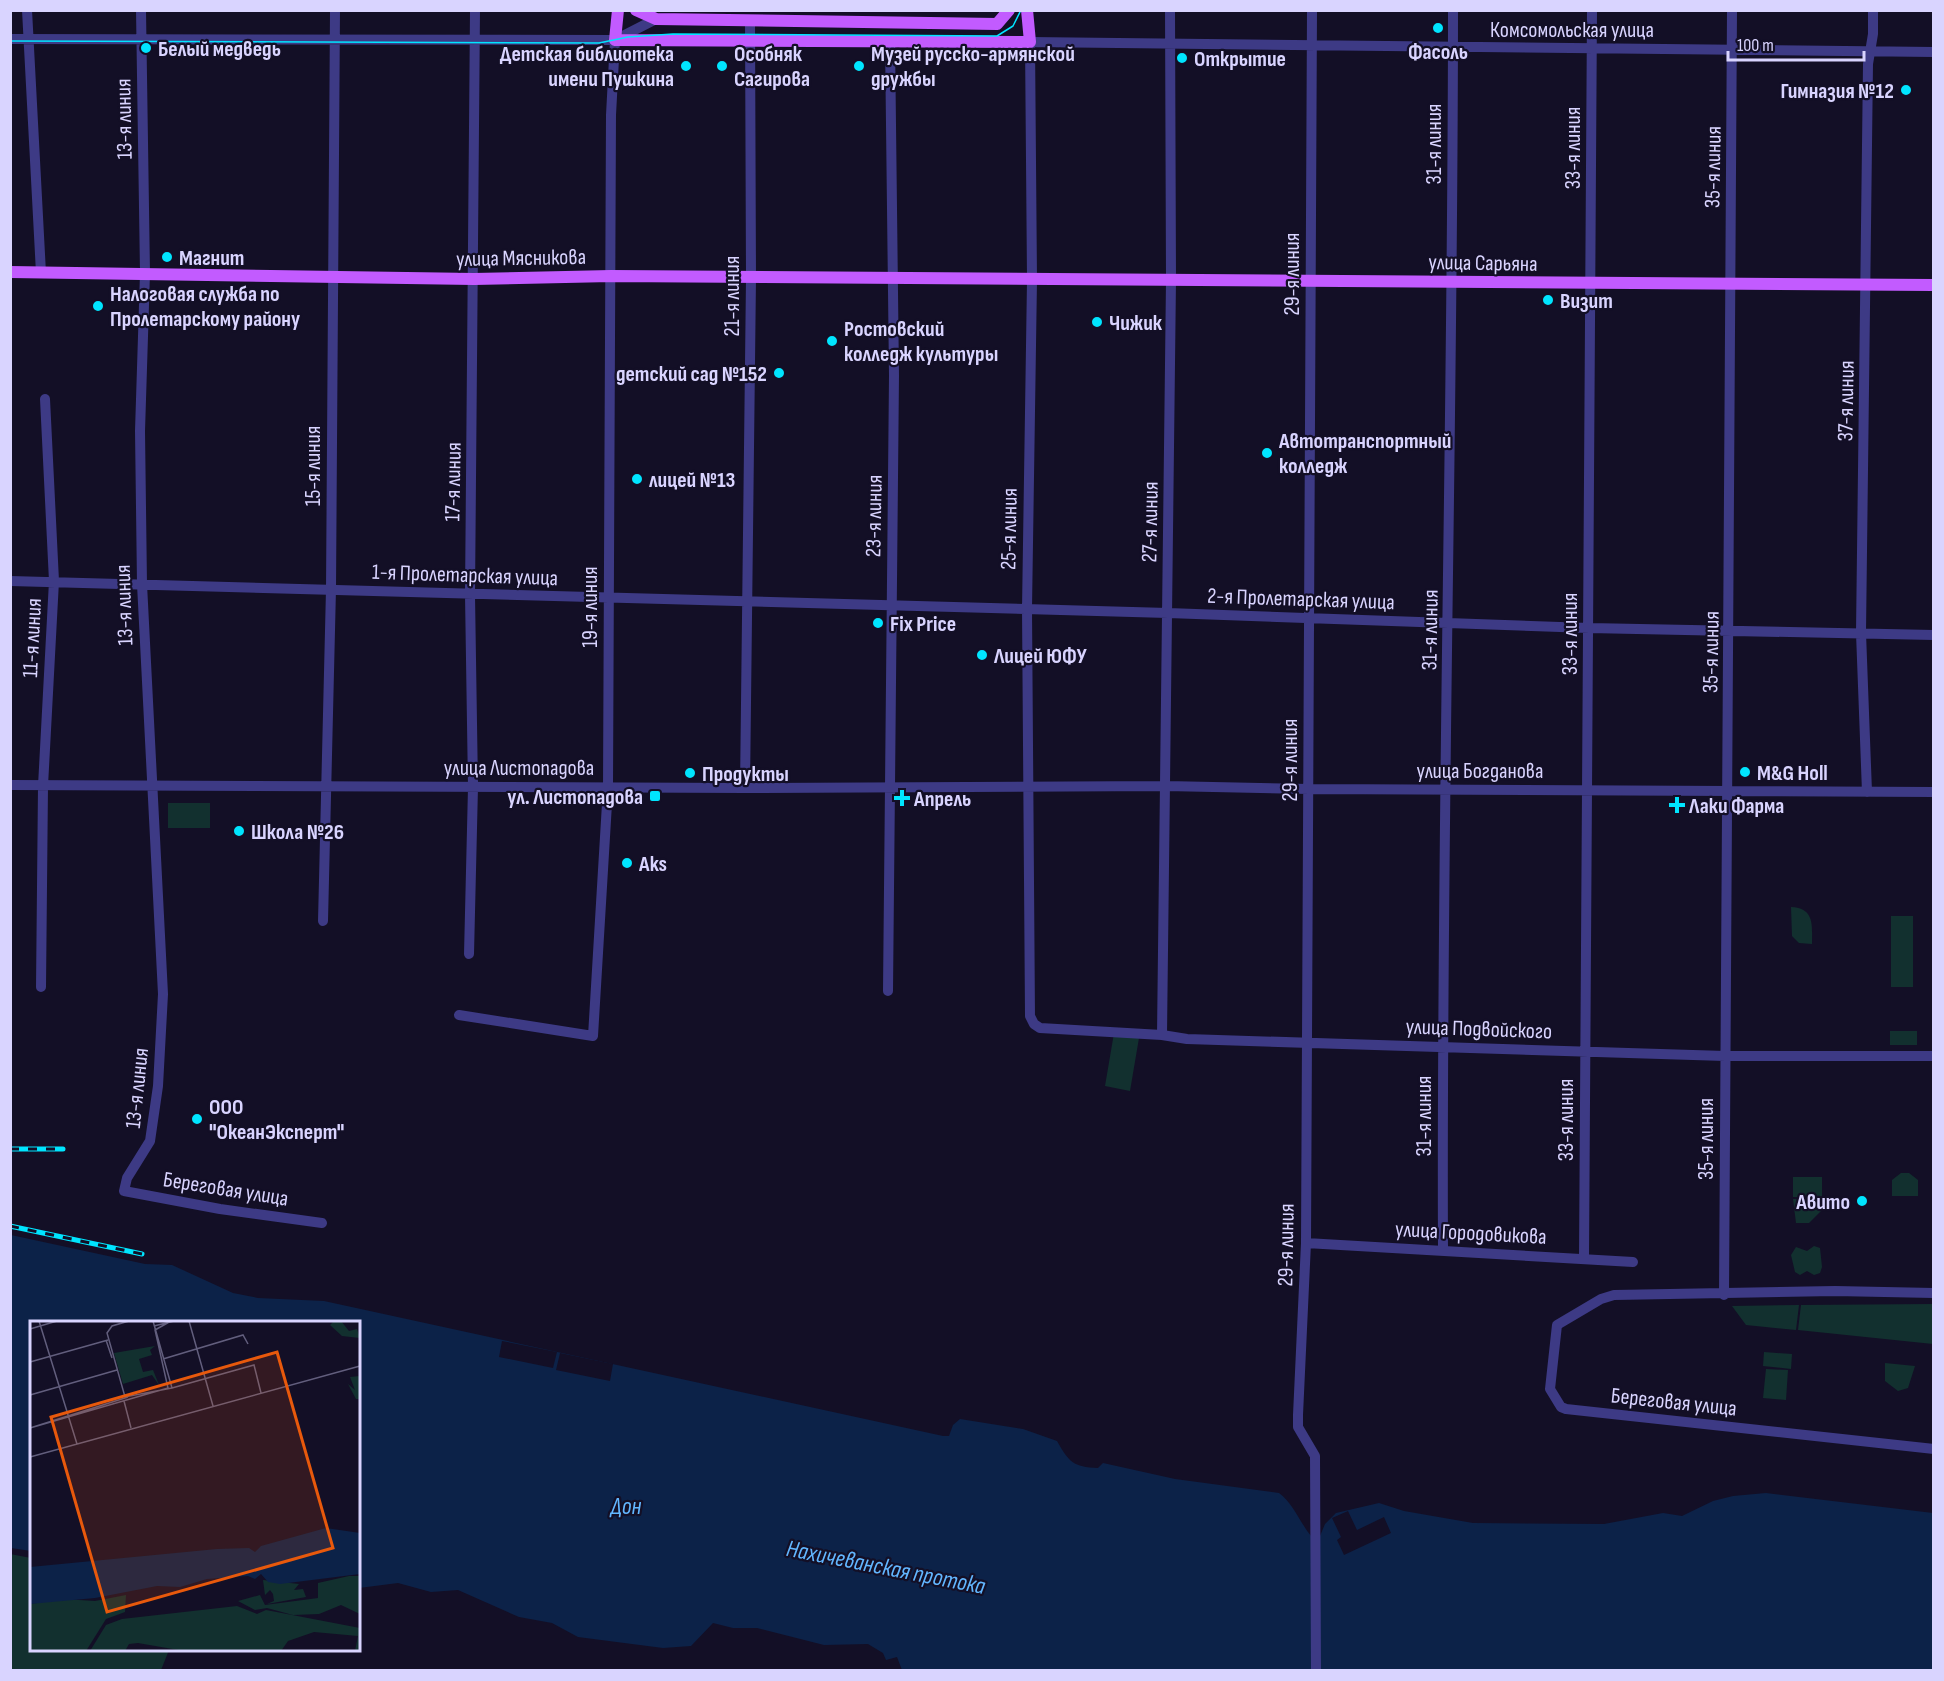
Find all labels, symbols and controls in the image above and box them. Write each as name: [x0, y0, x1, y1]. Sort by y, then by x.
street label: Комсомольская улица: [1490, 17, 1654, 44]
marker: Фасоль: [1431, 21, 1445, 35]
scale bar: [1728, 24, 1864, 62]
text: 100 m: [1737, 35, 1774, 56]
place label: Белый медведь: [158, 36, 281, 63]
place label: Фасоль: [1408, 39, 1468, 66]
marker: Белый медведь: [139, 41, 153, 55]
place label: Детская библиотека имени Пушкина: [500, 41, 674, 93]
place label: Особняк Сагирова: [734, 41, 810, 93]
place label: Музей русско-армянской дружбы: [871, 41, 1075, 93]
place label: Открытие: [1194, 46, 1286, 73]
marker: Открытие: [1175, 51, 1189, 65]
marker: Детская библиотека имени Пушкина: [679, 59, 693, 73]
marker: Особняк Сагирова: [715, 59, 729, 73]
marker: Музей русско-армянской дружбы: [852, 59, 866, 73]
street label: 13-я линия: [110, 78, 139, 160]
place label: Гимназия №12: [1781, 78, 1894, 105]
marker: Гимназия №12: [1899, 83, 1913, 97]
street label: 31-я линия: [1421, 104, 1448, 184]
street label: 33-я линия: [1560, 107, 1587, 189]
street label: 35-я линия: [1699, 126, 1728, 208]
street label: 29-я линия: [1279, 233, 1306, 315]
street label: улица Мясникова: [456, 244, 586, 273]
place label: Магнит: [179, 245, 244, 272]
street label: улица Сарьяна: [1428, 249, 1538, 278]
marker: Магнит: [160, 250, 174, 264]
street label: 21-я линия: [719, 256, 746, 336]
place label: Налоговая служба по Пролетарскому району: [110, 281, 300, 333]
place label: Визит: [1560, 288, 1613, 315]
marker: Визит: [1541, 293, 1555, 307]
marker: Налоговая служба по Пролетарскому району: [91, 299, 105, 313]
place label: Чижик: [1109, 310, 1163, 337]
marker: Чижик: [1090, 315, 1104, 329]
place label: Ростовский колледж культуры: [844, 316, 998, 368]
marker: Ростовский колледж культуры: [825, 334, 839, 348]
street label: 37-я линия: [1832, 360, 1861, 442]
place label: детский сад №152: [616, 361, 767, 388]
marker: детский сад №152: [772, 366, 786, 380]
street label: 15-я линия: [300, 426, 327, 506]
place label: Автотранспортный колледж: [1278, 428, 1451, 480]
street label: 17-я линия: [439, 442, 468, 522]
marker: Автотранспортный колледж: [1260, 446, 1274, 460]
place label: лицей №13: [649, 467, 736, 494]
marker: лицей №13: [630, 472, 644, 486]
street label: 23-я линия: [860, 475, 889, 557]
street label: 27-я линия: [1136, 481, 1165, 563]
street label: 25-я линия: [995, 488, 1024, 570]
street label: 1-я Пролетарская улица: [371, 559, 558, 592]
street label: 13-я линия: [110, 564, 139, 646]
street label: 19-я линия: [577, 566, 604, 648]
street label: 2-я Пролетарская улица: [1207, 583, 1395, 616]
street label: 31-я линия: [1416, 589, 1445, 671]
street label: 33-я линия: [1557, 593, 1584, 675]
street label: 11-я линия: [17, 598, 48, 678]
place label: Fix Price: [890, 611, 956, 638]
street label: 35-я линия: [1697, 611, 1726, 693]
marker: Fix Price: [871, 616, 885, 630]
place label: Лицей ЮФУ: [993, 643, 1087, 670]
marker: Лицей ЮФУ: [975, 648, 989, 662]
street label: 29-я линия: [1277, 719, 1304, 801]
street label: улица Листопадова: [444, 755, 594, 782]
street label: улица Богданова: [1417, 758, 1543, 785]
place label: M&G Holl: [1757, 760, 1828, 787]
place label: Продукты: [702, 761, 789, 788]
marker: M&G Holl: [1738, 765, 1752, 779]
marker: Продукты: [683, 766, 697, 780]
place label: ул. Листопадова: [507, 784, 643, 811]
place label: Апрель: [913, 786, 971, 813]
marker: ул. Листопадова: [648, 789, 662, 803]
marker: Апрель: [895, 791, 909, 805]
place label: Лаки Фарма: [1688, 793, 1784, 820]
marker: Лаки Фарма: [1670, 798, 1684, 812]
place label: Школа №26: [251, 819, 344, 846]
marker: Школа №26: [232, 824, 246, 838]
place label: Aks: [638, 851, 667, 878]
marker: Aks: [620, 856, 634, 870]
street label: улица Подвойского: [1405, 1013, 1553, 1046]
street label: 13-я линия: [120, 1046, 155, 1130]
street label: 31-я линия: [1411, 1076, 1438, 1156]
street label: 33-я линия: [1553, 1079, 1580, 1161]
place label: ООО "ОкеанЭксперт": [209, 1094, 344, 1146]
street label: 35-я линия: [1693, 1098, 1720, 1180]
marker: ООО "ОкеанЭксперт": [190, 1112, 204, 1126]
street label: Береговая улица: [161, 1166, 290, 1213]
place label: Авито: [1795, 1189, 1850, 1216]
marker: Авито: [1855, 1194, 1869, 1208]
street label: 29-я линия: [1272, 1203, 1301, 1287]
street label: улица Городовикова: [1394, 1216, 1547, 1251]
inset map: [30, 1321, 360, 1651]
street label: Береговая улица: [1610, 1382, 1738, 1423]
water label: Дон: [609, 1492, 642, 1521]
water label: Нахичеванская протока: [784, 1534, 988, 1601]

